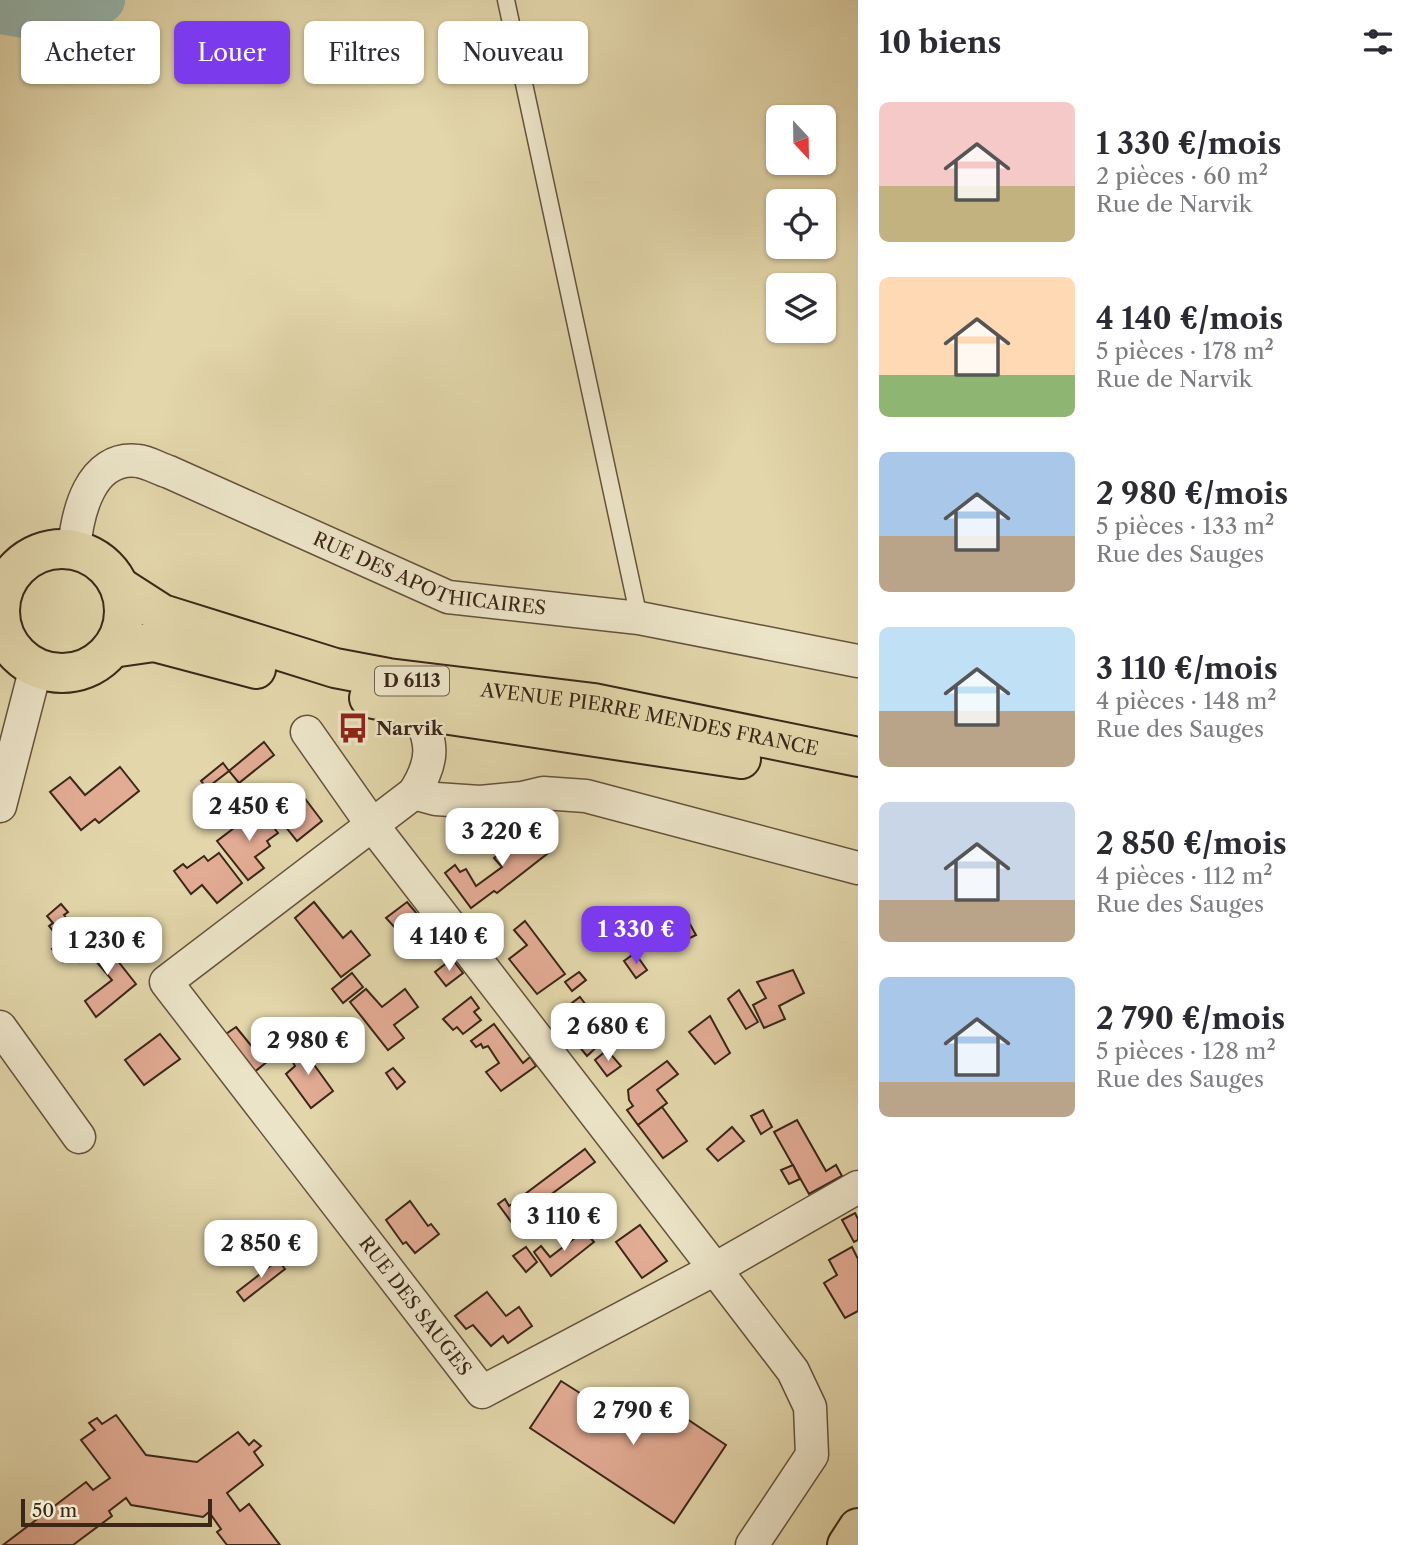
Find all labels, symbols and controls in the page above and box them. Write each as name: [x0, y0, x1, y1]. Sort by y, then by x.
chip: Acheter: [21, 21, 160, 84]
chip: Louer: [174, 21, 290, 84]
chip: Filtres: [304, 21, 424, 84]
chip: Nouveau: [438, 21, 588, 84]
icon: filters: [1359, 23, 1397, 61]
text: 10 biens: [879, 24, 1002, 61]
north arrow: [766, 105, 836, 175]
map controls: [766, 105, 836, 343]
text: 1 330 €/mois: [1096, 125, 1281, 162]
icon: home: [935, 130, 1019, 214]
text: 2 pièces · 60 m²: [1096, 162, 1268, 190]
button: locate: [766, 189, 836, 259]
text: Rue de Narvik: [1096, 190, 1252, 218]
button: layers: [766, 273, 836, 343]
text: 4 140 €/mois: [1096, 300, 1283, 337]
icon: home: [935, 305, 1019, 389]
text: 5 pièces · 178 m²: [1096, 337, 1274, 365]
text: Rue de Narvik: [1096, 365, 1252, 393]
text: 2 980 €/mois: [1096, 475, 1288, 512]
icon: home: [935, 480, 1019, 564]
text: 5 pièces · 133 m²: [1096, 512, 1274, 540]
street label: RUE DES APOTHICAIRES: [310, 527, 547, 619]
text: Rue des Sauges: [1096, 540, 1264, 568]
text: 3 110 €/mois: [1096, 650, 1278, 687]
icon: home: [935, 655, 1019, 739]
road number: D 6113: [375, 666, 449, 696]
street label: AVENUE PIERRE MENDES FRANCE: [478, 678, 821, 760]
text: 4 pièces · 148 m²: [1096, 687, 1277, 715]
bus stop icon: Narvik: [336, 711, 370, 745]
text: Rue des Sauges: [1096, 715, 1264, 743]
place label: Narvik: [376, 717, 444, 740]
pin: 2 450 €: [184, 784, 314, 843]
text: 2 450 €: [209, 792, 289, 820]
pin: 3 220 €: [437, 808, 567, 868]
text: 3 220 €: [462, 817, 542, 845]
text: 2 850 €/mois: [1096, 825, 1287, 862]
icon: home: [935, 830, 1019, 914]
text: 4 pièces · 112 m²: [1096, 862, 1273, 890]
text: Rue des Sauges: [1096, 890, 1264, 918]
pin: 1 330 €: [571, 906, 701, 966]
pin: 4 140 €: [384, 914, 514, 973]
text: 1 330 €: [597, 915, 675, 943]
pin: 1 230 €: [42, 918, 172, 977]
text: 4 140 €: [410, 922, 488, 950]
text: 1 230 €: [68, 926, 146, 954]
text: 2 790 €/mois: [1096, 1000, 1285, 1037]
pin: 2 680 €: [543, 1004, 673, 1063]
icon: home: [935, 1005, 1019, 1089]
text: 2 680 €: [567, 1012, 649, 1040]
pin: 2 980 €: [243, 1018, 373, 1077]
text: 2 980 €: [267, 1026, 349, 1054]
text: 5 pièces · 128 m²: [1096, 1037, 1276, 1065]
text: Rue des Sauges: [1096, 1065, 1264, 1093]
pin: 3 110 €: [499, 1194, 629, 1253]
text: 3 110 €: [527, 1202, 601, 1230]
pin: 2 850 €: [196, 1220, 326, 1280]
text: 2 850 €: [220, 1229, 302, 1257]
street label: RUE DES SAUGES: [355, 1231, 477, 1380]
pin: 2 790 €: [568, 1388, 698, 1447]
text: 2 790 €: [593, 1396, 673, 1424]
scale bar: [21, 1496, 212, 1528]
text: 50 m: [32, 1499, 77, 1522]

